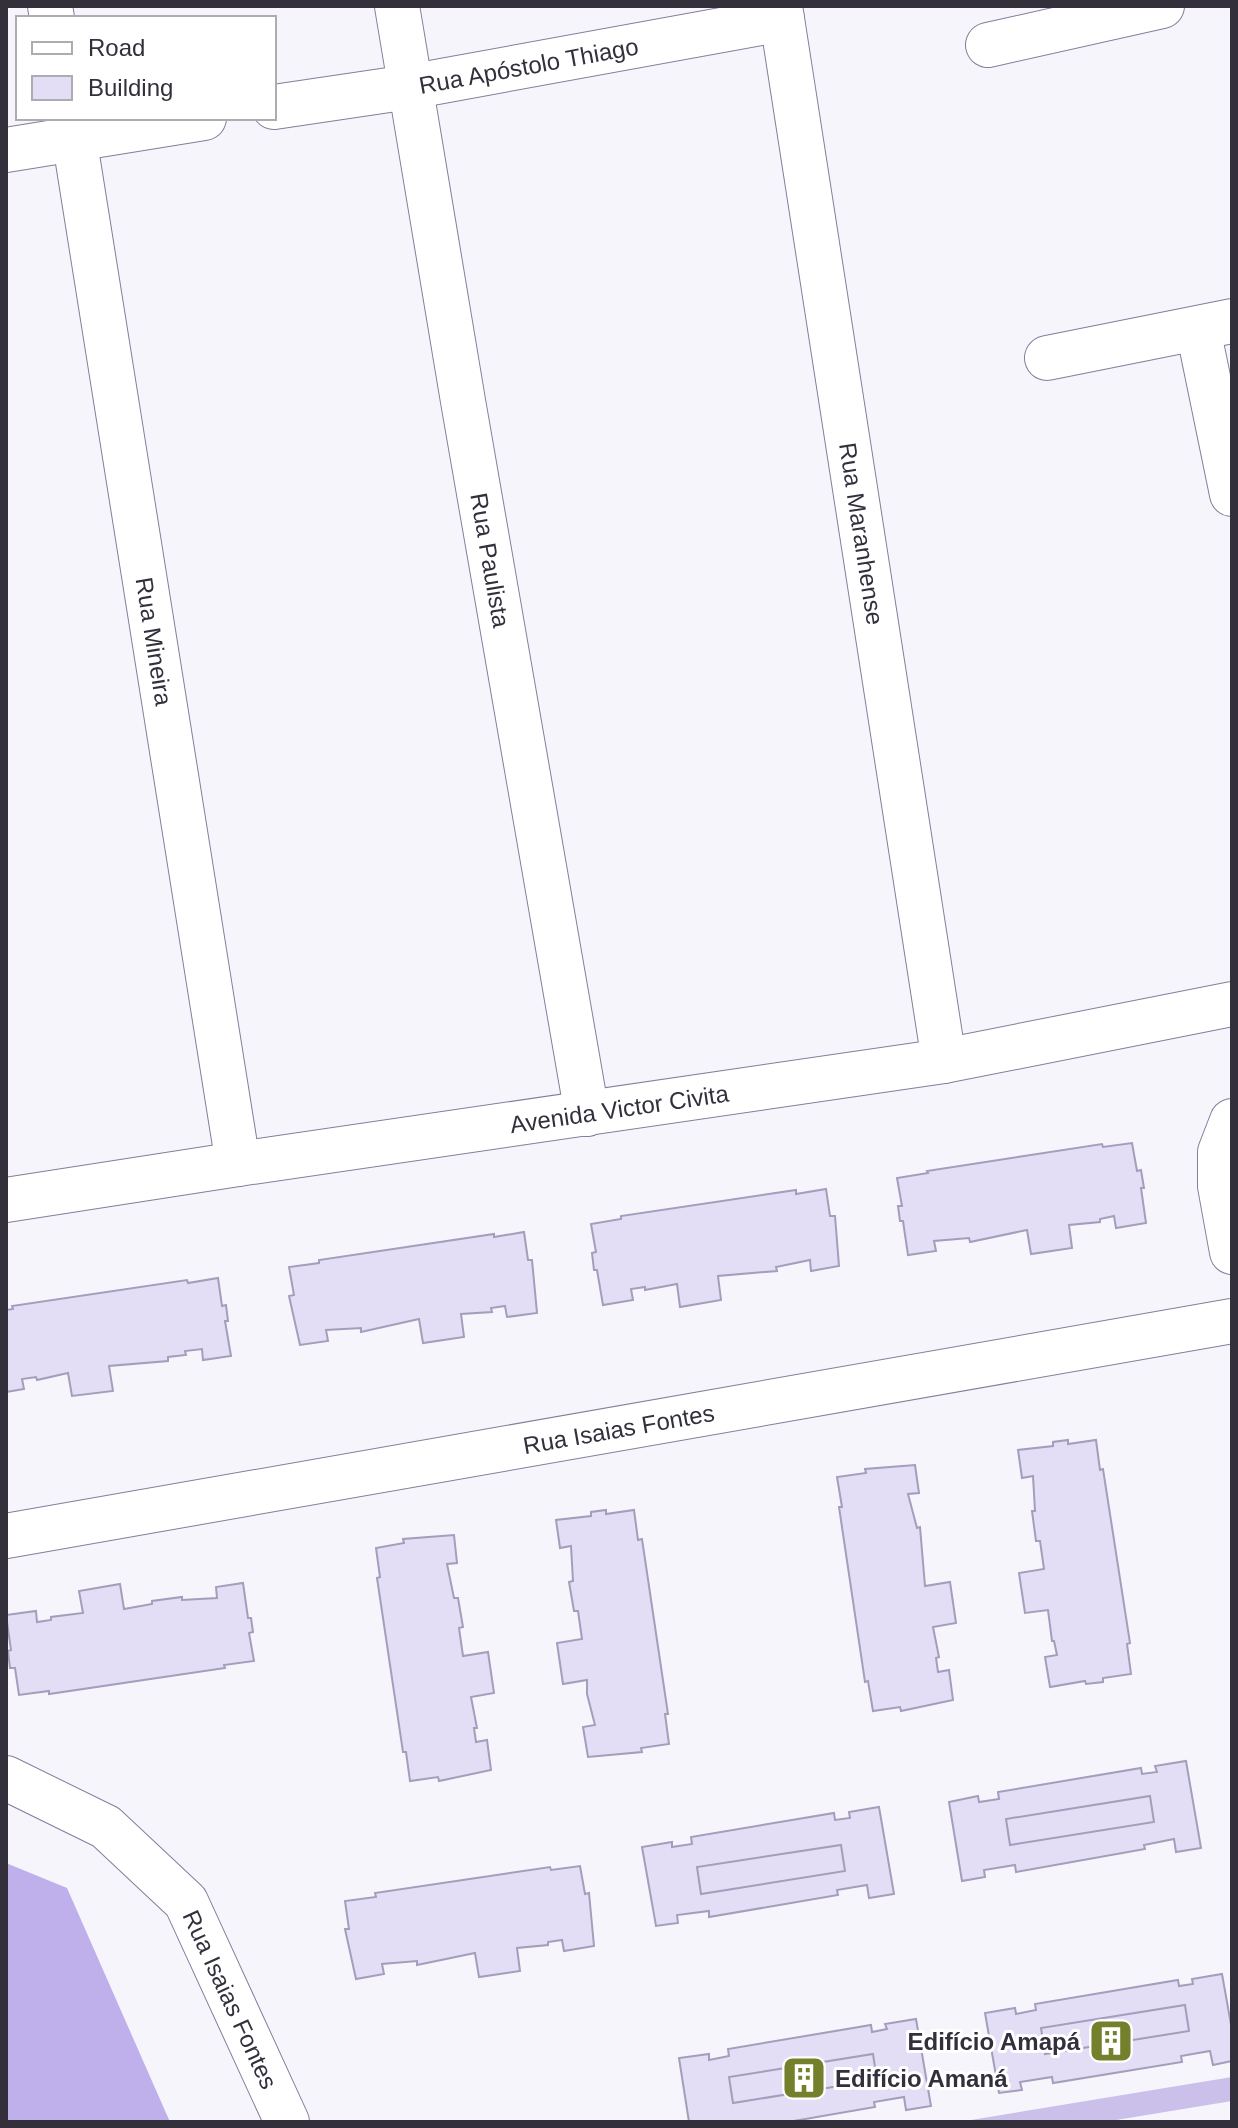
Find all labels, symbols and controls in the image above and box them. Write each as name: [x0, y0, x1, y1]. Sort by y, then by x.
legend: [16, 16, 276, 120]
street label: Rua Apóstolo Thiago: [417, 32, 640, 98]
text: Road: [88, 34, 145, 61]
text: Building: [88, 74, 173, 101]
street label: Rua Maranhense: [835, 441, 890, 627]
street label: Rua Paulista: [466, 491, 516, 630]
street label: Rua Mineira: [131, 575, 178, 708]
street label: Avenida Victor Civita: [508, 1079, 731, 1138]
street label: Rua Isaias Fontes: [521, 1399, 716, 1459]
street label: Rua Isaias Fontes: [178, 1906, 283, 2093]
building icon: Edifício Amapá: [1087, 2017, 1135, 2065]
place label: Edifício Amapá: [908, 2028, 1081, 2055]
building icon: Edifício Amaná: [780, 2054, 828, 2102]
place label: Edifício Amaná: [835, 2065, 1008, 2092]

